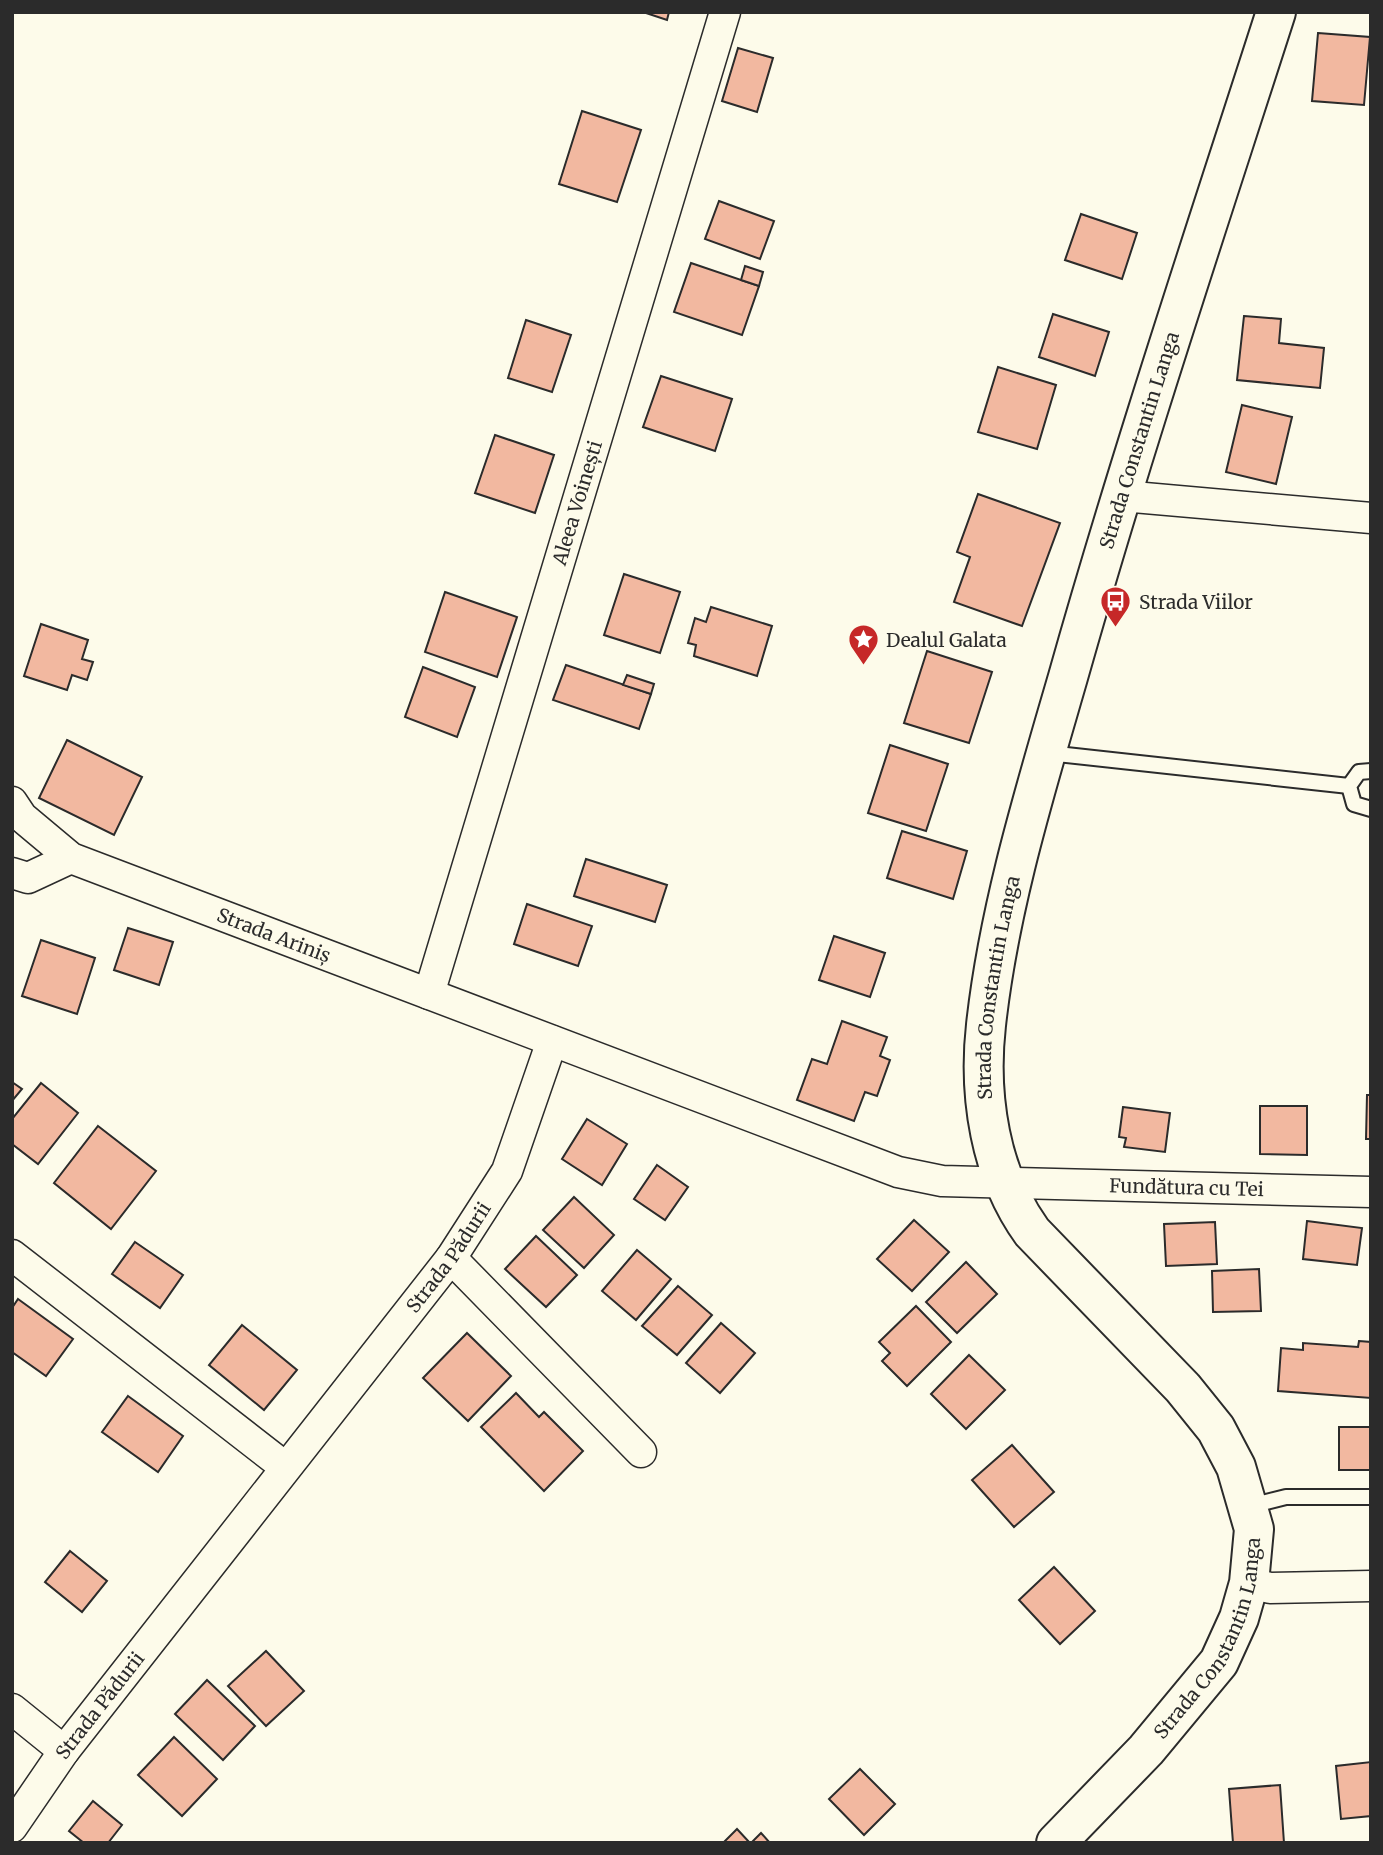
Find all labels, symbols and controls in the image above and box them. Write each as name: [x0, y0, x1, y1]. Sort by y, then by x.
street label: Strada Constantin Langa: [1094, 328, 1184, 552]
street label: Aleea Voinești: [547, 438, 607, 569]
bus stop icon: Strada Viilor: [1099, 585, 1133, 629]
place label: Strada Viilor: [1139, 590, 1253, 614]
place icon: Dealul Galata: [846, 623, 880, 667]
place label: Dealul Galata: [886, 628, 1007, 652]
street label: Strada Constantin Langa: [972, 873, 1025, 1101]
street label: Strada Ariniș: [214, 903, 334, 968]
street label: Fundătura cu Tei: [1109, 1173, 1264, 1201]
street label: Strada Pădurii: [401, 1198, 496, 1317]
street label: Strada Constantin Langa: [1149, 1536, 1265, 1744]
street label: Strada Pădurii: [50, 1647, 149, 1764]

